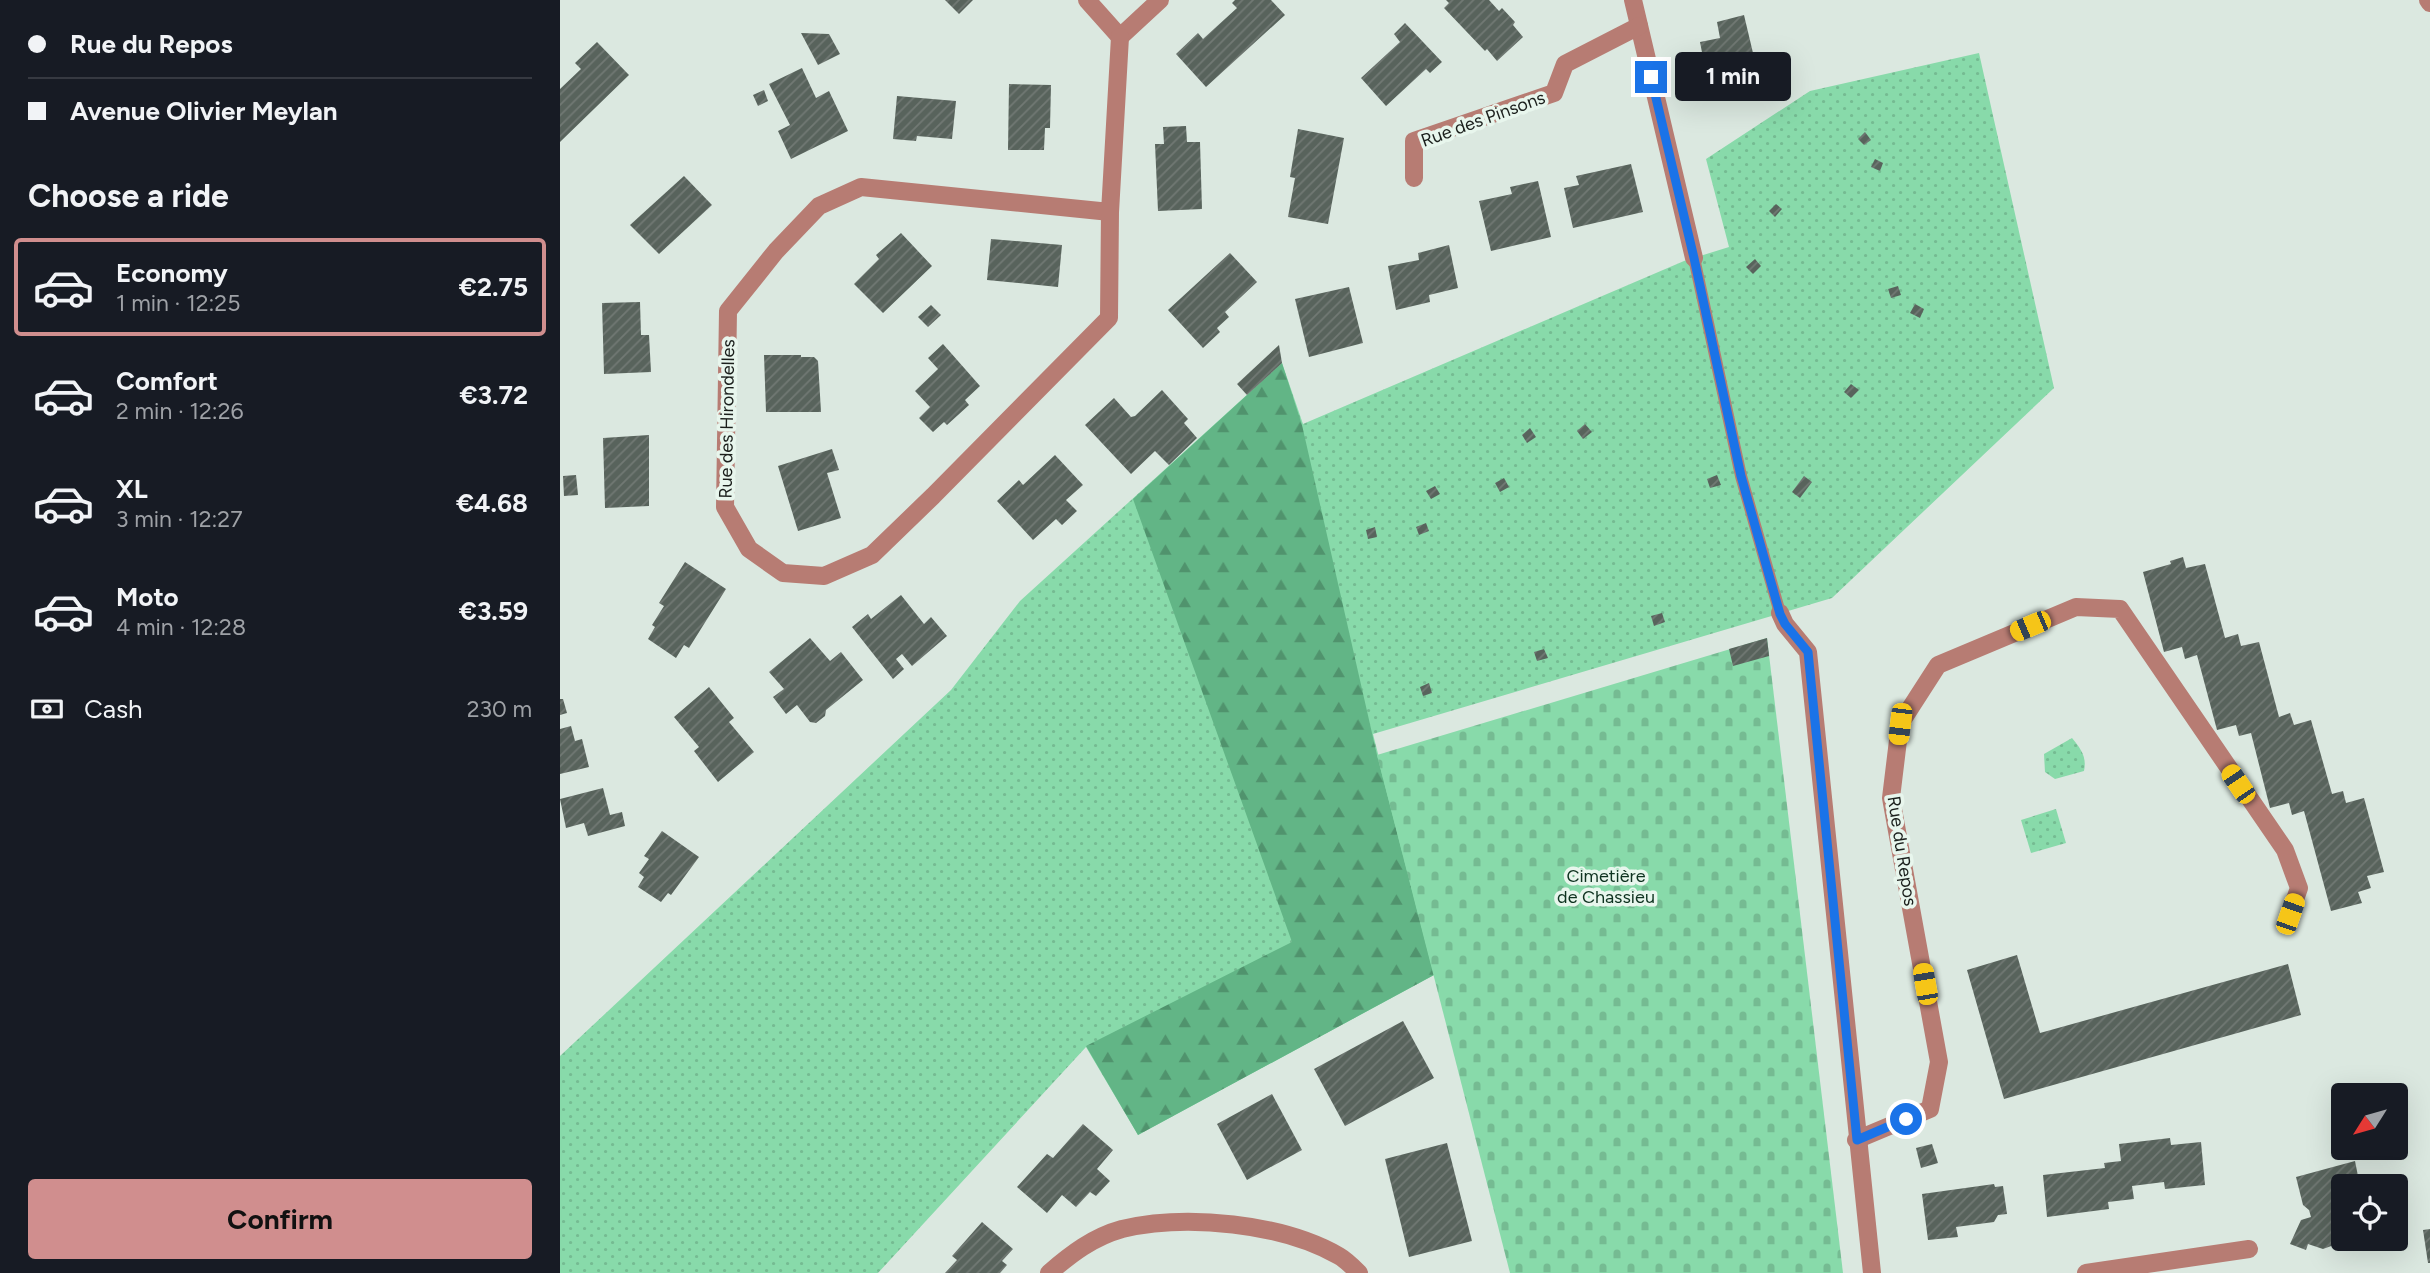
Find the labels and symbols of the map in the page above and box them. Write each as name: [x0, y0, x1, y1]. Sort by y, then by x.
callout: 1 min: [1676, 52, 1791, 102]
route end: [1635, 61, 1667, 93]
street label: Rue des Pinsons: [1418, 86, 1548, 152]
street label: Rue des Hirondelles: [715, 339, 739, 499]
car: [2007, 608, 2054, 644]
car: [1888, 702, 1913, 746]
car: [2218, 761, 2259, 807]
street label: Rue du Repos: [1882, 794, 1922, 908]
park label: Cimetière de Chassieu: [1557, 865, 1655, 908]
car: [2274, 891, 2307, 937]
car: [1912, 961, 1939, 1007]
north arrow: [2331, 1083, 2408, 1160]
route start: [1890, 1103, 1922, 1135]

